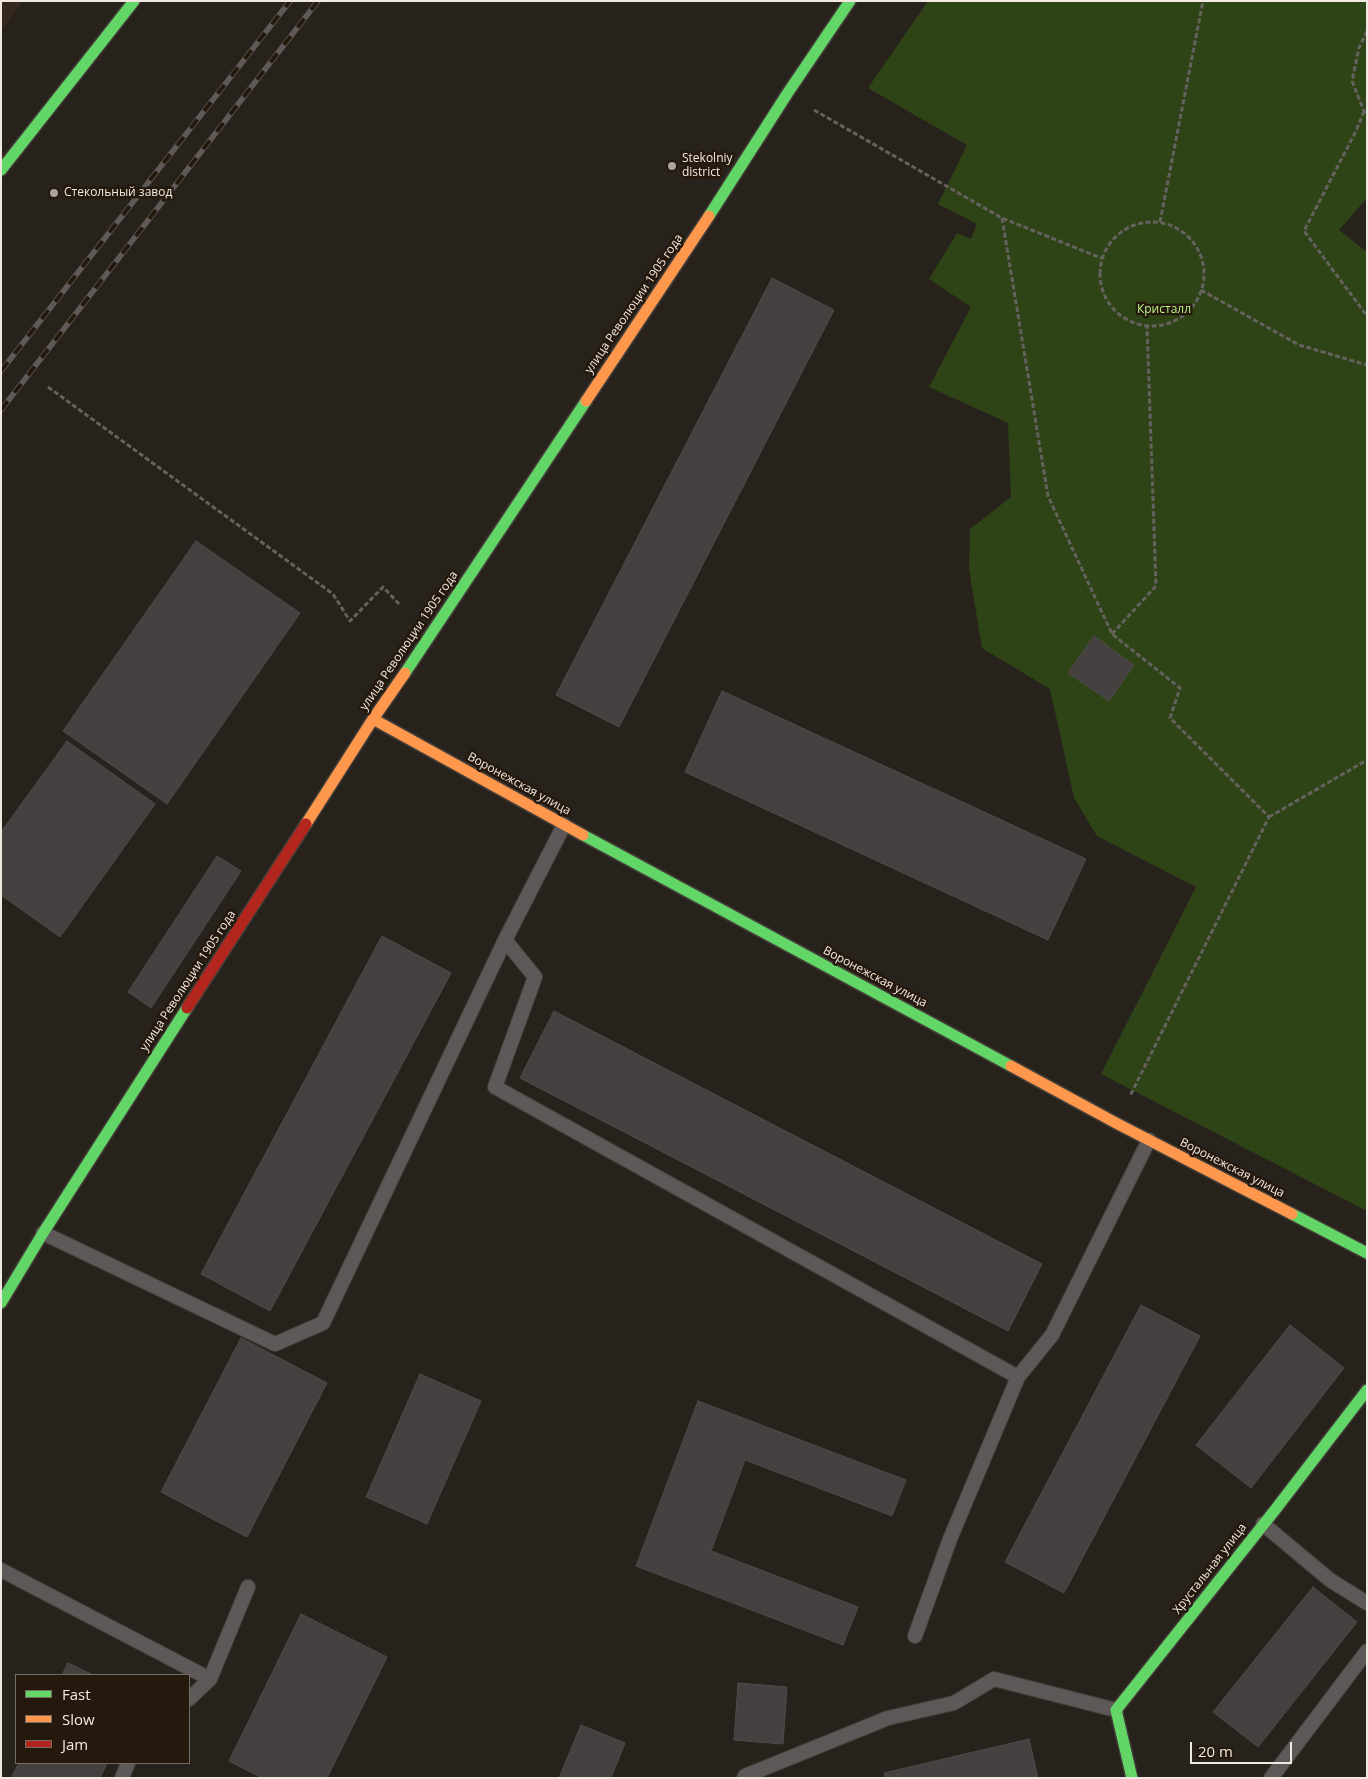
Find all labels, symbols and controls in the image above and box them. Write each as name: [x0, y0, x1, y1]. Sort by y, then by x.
place label: Stekolniy district: [682, 152, 733, 180]
marker: Stekolniy district: [666, 160, 678, 172]
place label: Стекольный завод: [64, 186, 172, 200]
marker: Стекольный завод: [48, 187, 60, 199]
street label: улица Революции 1905 года: [582, 232, 686, 376]
park label: Кристалл: [1137, 303, 1191, 317]
street label: улица Революции 1905 года: [357, 569, 461, 713]
street label: Воронежская улица: [465, 750, 573, 818]
street label: улица Революции 1905 года: [137, 908, 239, 1054]
street label: Воронежская улица: [821, 943, 929, 1011]
street label: Воронежская улица: [1177, 1135, 1287, 1201]
street label: Хрустальная улица: [1170, 1521, 1250, 1617]
legend: [15, 1674, 190, 1764]
text: Fast: [62, 1684, 91, 1704]
text: Slow: [62, 1709, 95, 1729]
scale bar: [1193, 1732, 1296, 1764]
text: Jam: [62, 1734, 88, 1754]
text: 20 m: [1198, 1741, 1233, 1761]

